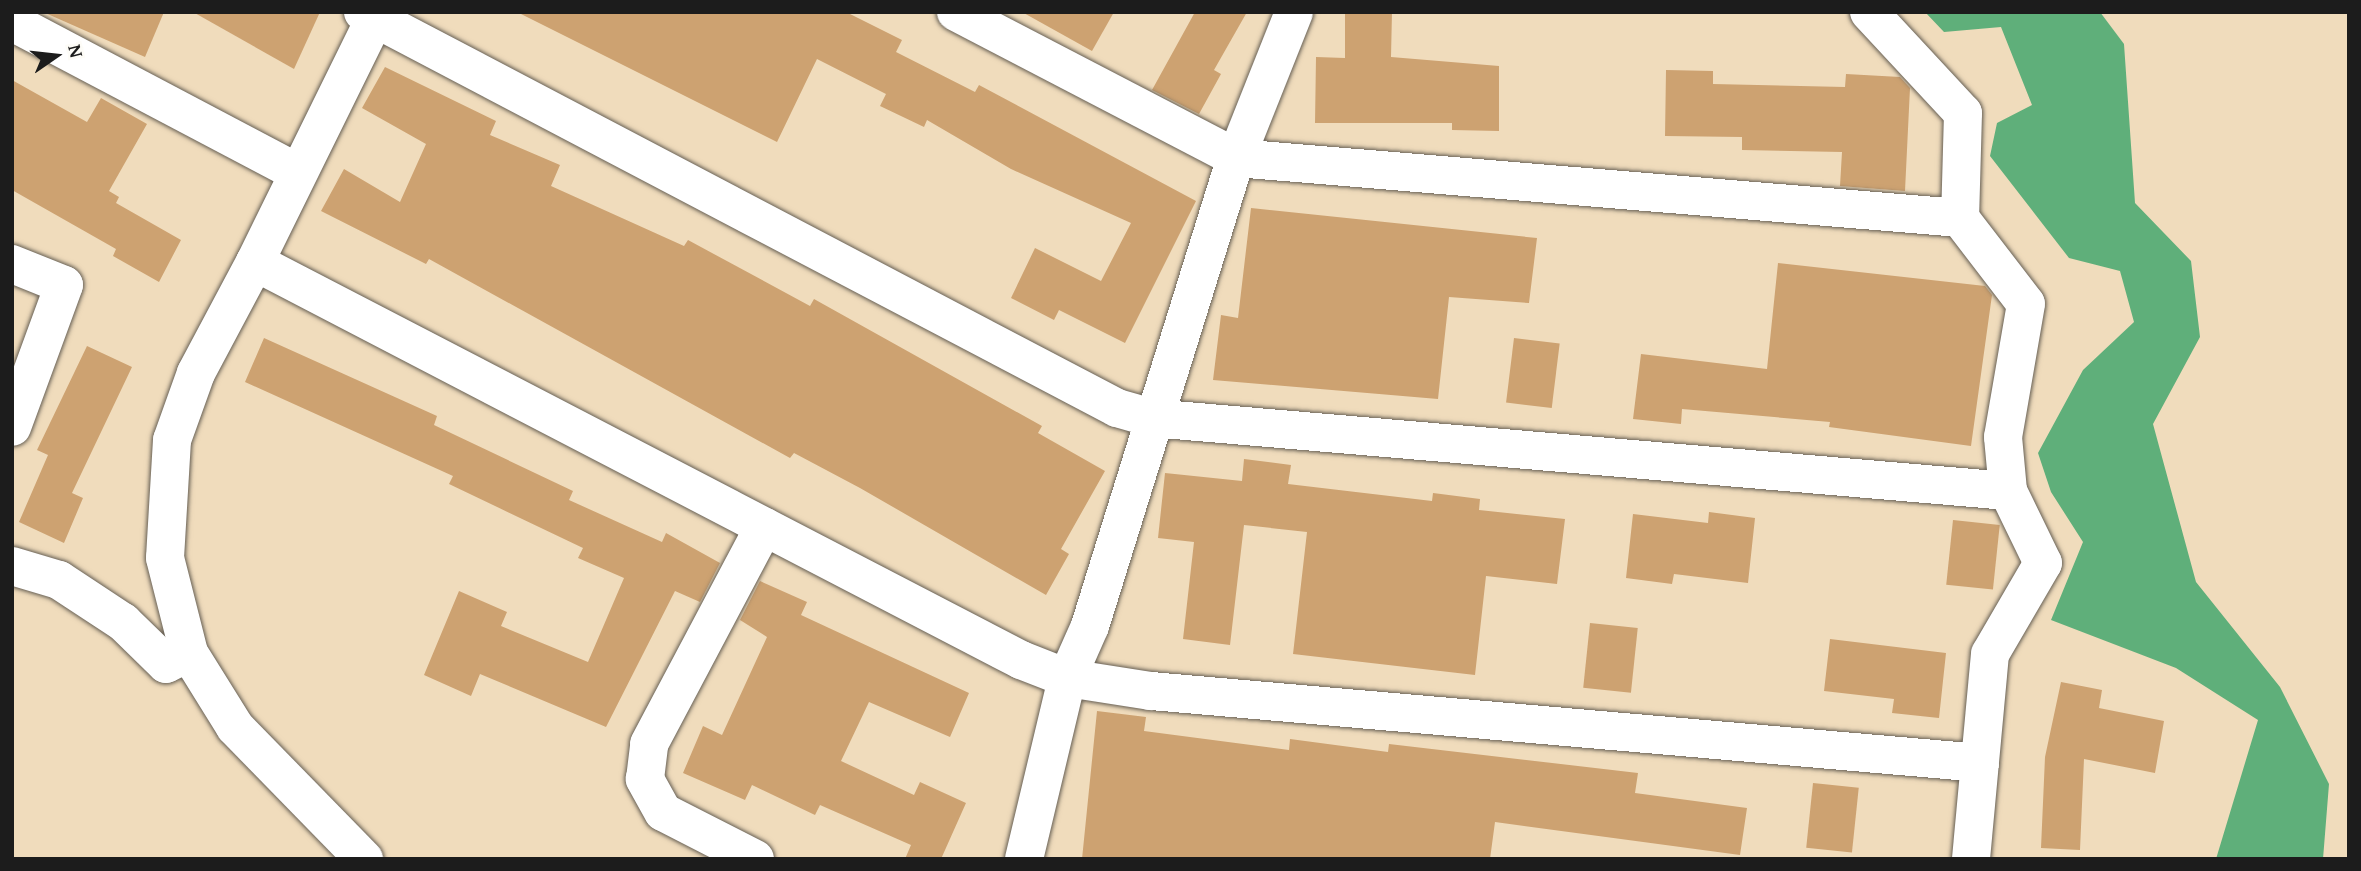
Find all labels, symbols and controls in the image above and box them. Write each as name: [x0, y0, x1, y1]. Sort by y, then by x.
north arrow: [21, 21, 91, 91]
text: N: [61, 41, 91, 60]

